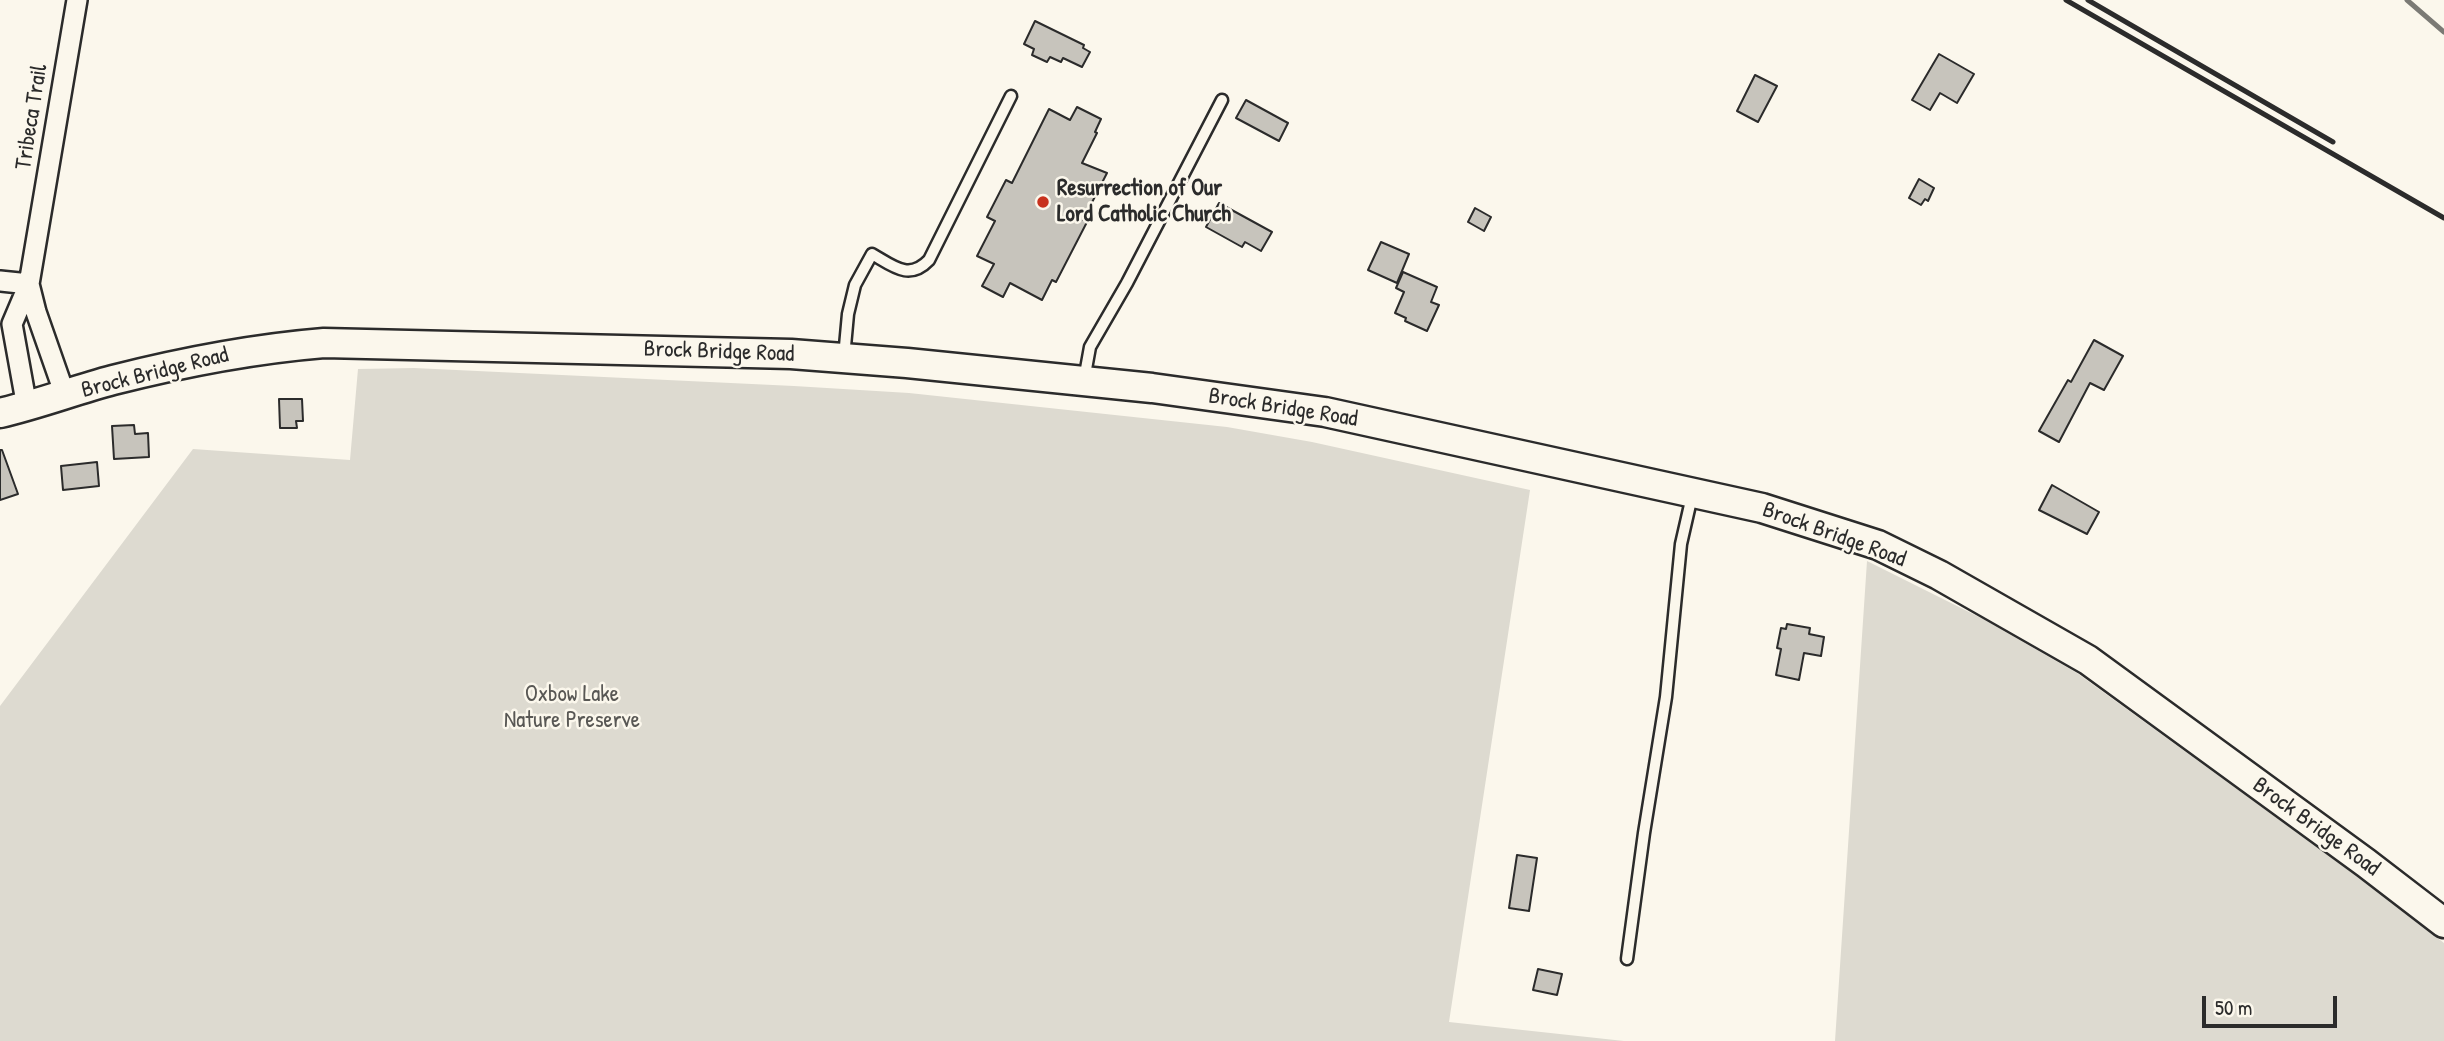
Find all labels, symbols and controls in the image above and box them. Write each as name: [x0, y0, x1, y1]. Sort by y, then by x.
street label: Tribeca Trail: [10, 62, 54, 172]
place label: Resurrection of Our Lord Catholic Church: [1057, 175, 1231, 229]
marker: Resurrection of Our Lord Catholic Church: [1035, 194, 1051, 210]
street label: Brock Bridge Road: [643, 336, 795, 368]
street label: Brock Bridge Road: [79, 341, 231, 405]
street label: Brock Bridge Road: [1206, 383, 1360, 433]
street label: Brock Bridge Road: [1759, 496, 1909, 574]
park label: Oxbow Lake Nature Preserve: [504, 681, 640, 735]
street label: Brock Bridge Road: [2247, 772, 2385, 882]
scale bar: [2206, 982, 2341, 1026]
text: 50 m: [2215, 993, 2252, 1022]

